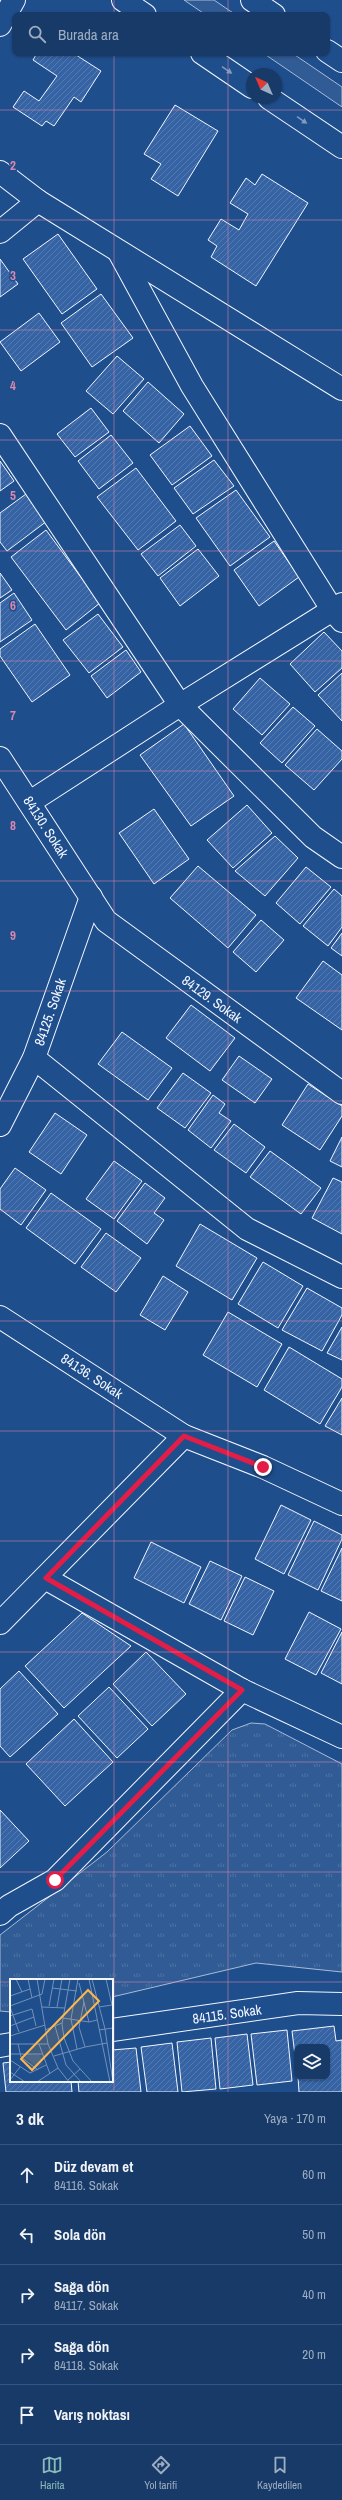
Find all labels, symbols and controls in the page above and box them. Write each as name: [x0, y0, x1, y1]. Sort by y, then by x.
search box: [12, 12, 330, 56]
icon: search: [26, 23, 48, 45]
text: Burada ara: [58, 24, 119, 45]
one-way arrow: [222, 66, 232, 74]
north arrow: [246, 68, 282, 104]
one-way arrow: [296, 116, 307, 124]
text: 2: [10, 157, 16, 174]
text: 3: [10, 267, 16, 284]
text: 4: [10, 377, 16, 394]
text: 5: [10, 487, 16, 504]
text: 6: [10, 597, 16, 614]
text: 7: [10, 707, 16, 724]
street label: 84130. Sokak: [19, 793, 73, 862]
text: 8: [10, 817, 16, 834]
text: 9: [10, 927, 16, 944]
street label: 84129. Sokak: [178, 971, 246, 1027]
street label: 84125. Sokak: [30, 976, 70, 1048]
street label: 84136. Sokak: [58, 1349, 127, 1403]
route end: [254, 1458, 272, 1476]
route start: [46, 1871, 64, 1889]
inset map: [10, 1979, 113, 2082]
street label: 84115. Sokak: [191, 2000, 263, 2028]
map controls: [294, 2044, 330, 2080]
button: layers: [294, 2044, 330, 2080]
text: 3 dk: [16, 2107, 44, 2130]
text: Yaya · 170 m: [264, 2110, 326, 2127]
text: Düz devam et: [54, 2156, 133, 2177]
icon: ahead: [16, 2164, 38, 2186]
text: 60 m: [302, 2166, 326, 2183]
text: 84116. Sokak: [54, 2177, 118, 2194]
icon: left: [16, 2224, 38, 2246]
text: Sola dön: [54, 2224, 106, 2245]
text: 50 m: [302, 2226, 326, 2243]
text: Sağa dön: [54, 2276, 109, 2297]
icon: right: [16, 2284, 38, 2306]
text: 40 m: [302, 2286, 326, 2303]
text: 84117. Sokak: [54, 2297, 118, 2314]
text: Sağa dön: [54, 2336, 109, 2357]
icon: right: [16, 2344, 38, 2366]
text: 20 m: [302, 2346, 326, 2363]
text: 84118. Sokak: [54, 2357, 118, 2374]
icon: arrive: [16, 2404, 38, 2426]
text: Varış noktası: [54, 2404, 130, 2425]
tab: Harita: [40, 2454, 64, 2492]
tab: Yol tarifi: [144, 2454, 177, 2492]
tab: Kaydedilen: [257, 2454, 302, 2492]

